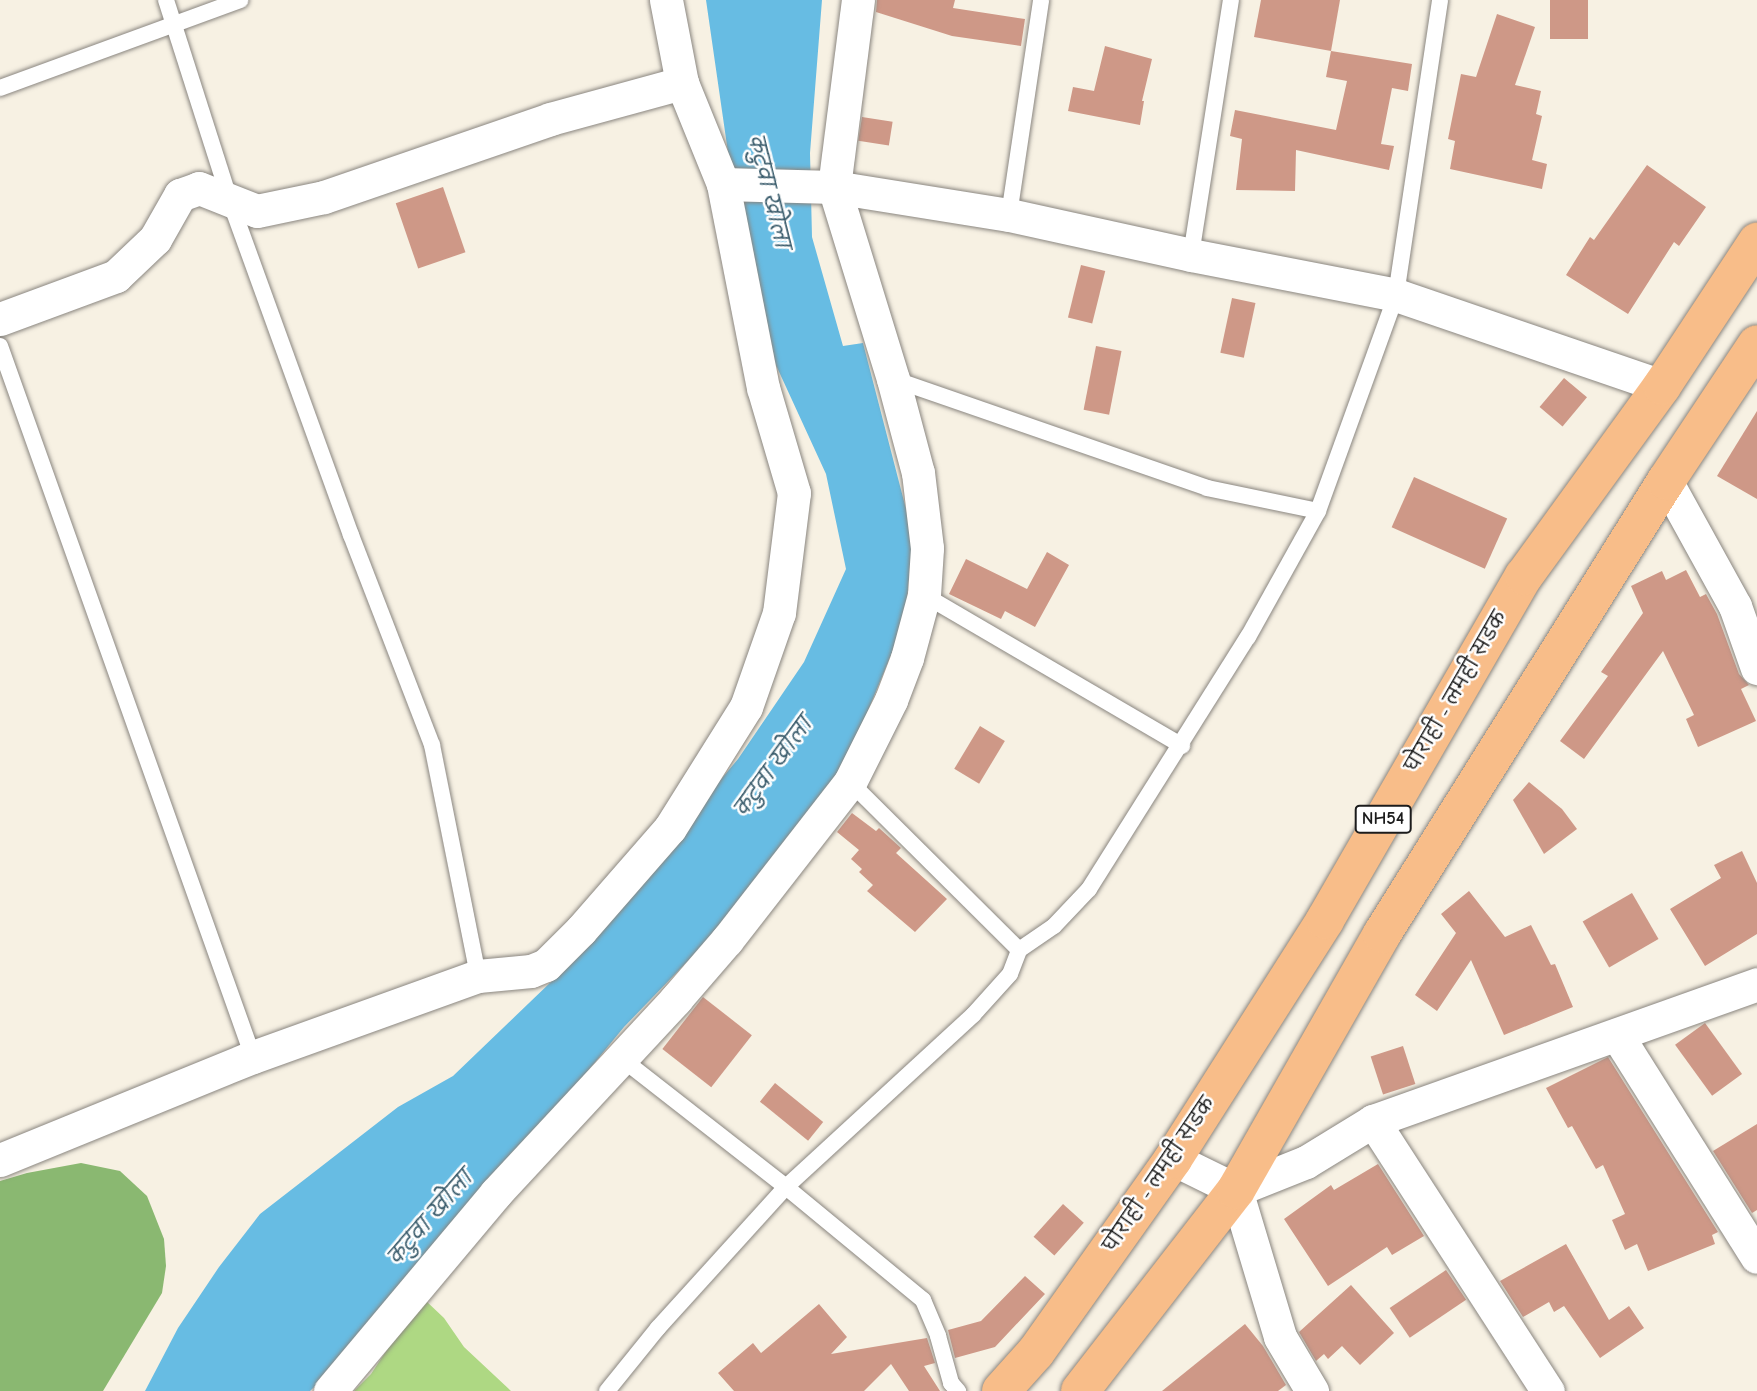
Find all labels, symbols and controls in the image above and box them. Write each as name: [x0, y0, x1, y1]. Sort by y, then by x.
water label: कटुवा खोला: [743, 132, 795, 250]
street label: घोराही - लमही सडक: [1402, 608, 1512, 776]
water label: कटुवा खोला: [729, 713, 817, 821]
road number: NH54: [1353, 804, 1413, 834]
street label: घोराही - लमही सडक: [1100, 1093, 1220, 1257]
water label: कटुवा खोला: [382, 1166, 478, 1270]

